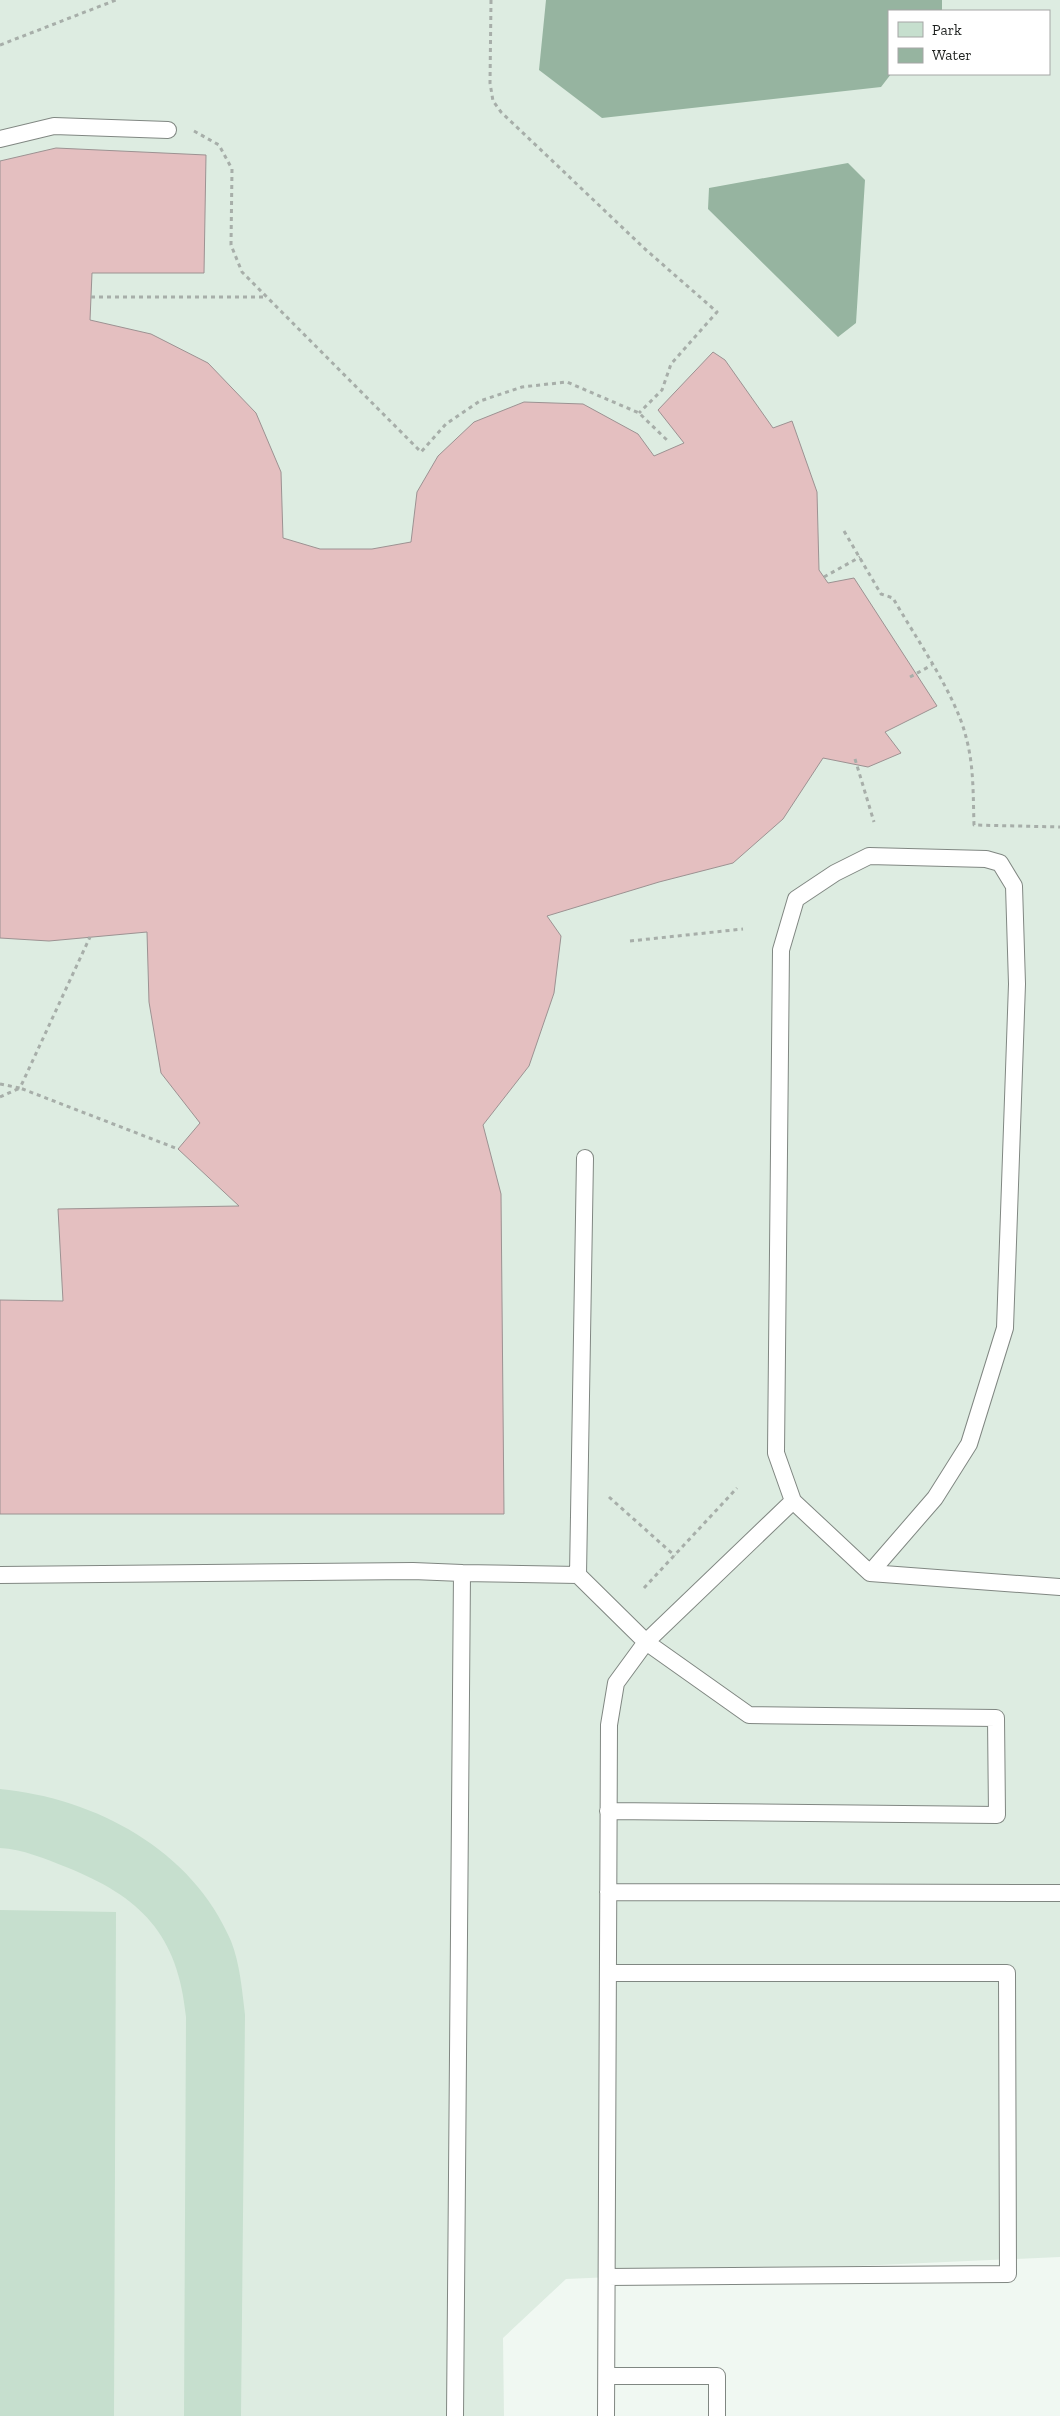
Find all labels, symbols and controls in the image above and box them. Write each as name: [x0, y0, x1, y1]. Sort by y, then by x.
legend: [888, 10, 1050, 75]
text: Park: [932, 21, 962, 39]
text: Water: [932, 46, 972, 64]

